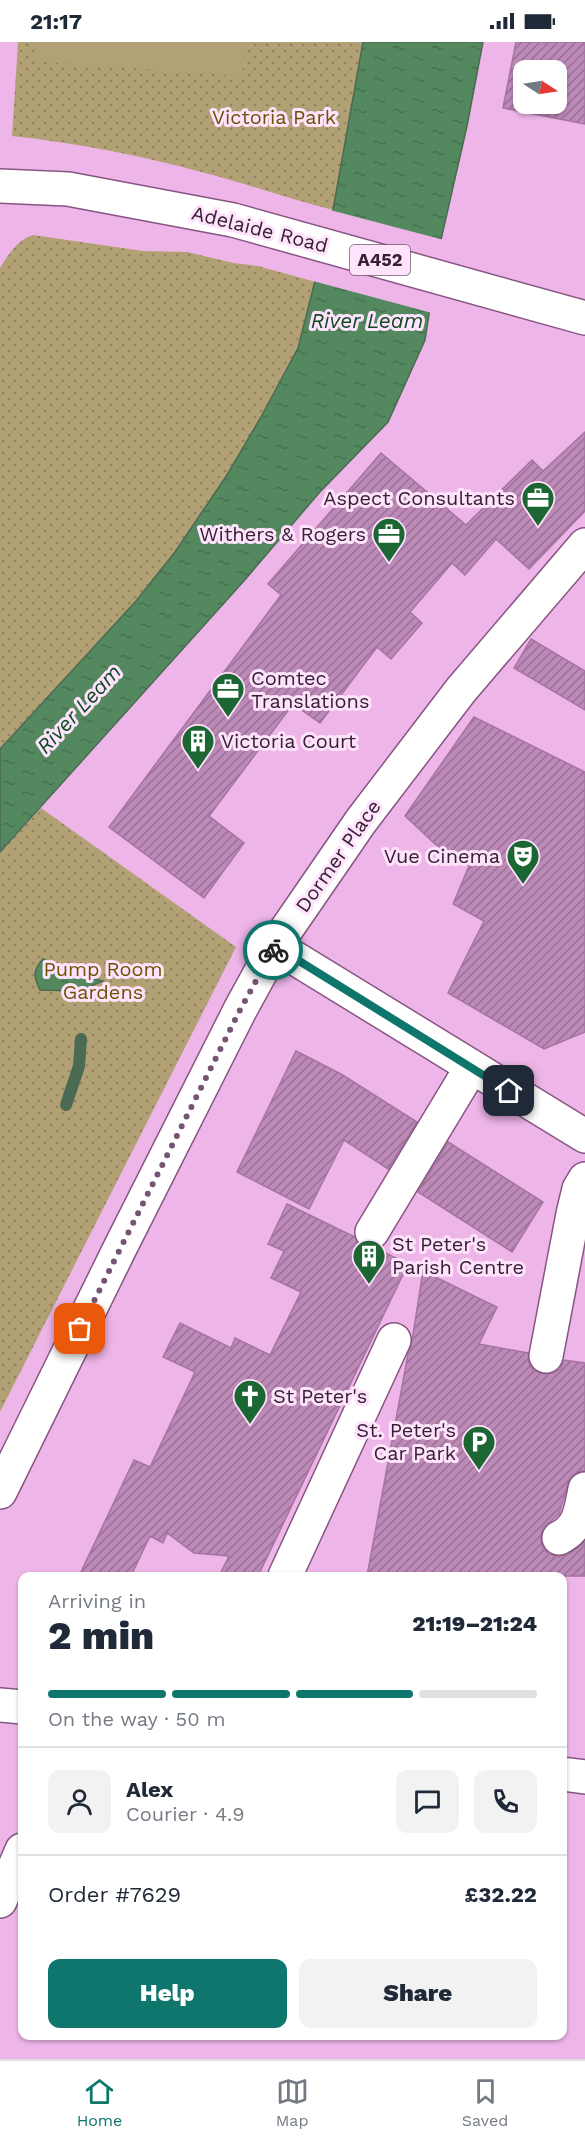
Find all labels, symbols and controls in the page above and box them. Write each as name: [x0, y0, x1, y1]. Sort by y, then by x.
text: 21:17: [30, 9, 82, 34]
north arrow: [513, 60, 567, 114]
map controls: [513, 60, 567, 114]
park label: Victoria Park: [212, 105, 336, 129]
street label: Adelaide Road: [189, 200, 331, 258]
road number: A452: [350, 245, 410, 275]
water label: River Leam: [311, 308, 423, 333]
office icon: Aspect Consultants: [520, 480, 556, 527]
place label: Aspect Consultants: [323, 486, 515, 510]
office icon: Withers & Rogers: [371, 516, 407, 563]
place label: Withers & Rogers: [199, 522, 366, 546]
water label: River Leam: [31, 659, 126, 758]
place label: Comtec Translations: [251, 666, 369, 713]
office icon: Comtec Translations: [210, 671, 246, 718]
building icon: Victoria Court: [180, 723, 216, 770]
place label: Victoria Court: [221, 729, 357, 753]
street label: Dormer Place: [290, 795, 386, 917]
theatre icon: Vue Cinema: [505, 838, 541, 885]
place label: Vue Cinema: [384, 844, 500, 868]
courier: [243, 920, 303, 980]
icon: bike: [257, 934, 290, 967]
park label: Pump Room Gardens: [44, 957, 162, 1004]
pin: [483, 1065, 534, 1116]
icon: home: [492, 1074, 525, 1107]
place label: St Peter's Parish Centre: [392, 1232, 524, 1279]
building icon: St Peter's Parish Centre: [351, 1238, 387, 1285]
pin: [54, 1303, 105, 1354]
icon: bag: [63, 1312, 96, 1345]
church icon: St Peter's: [232, 1378, 268, 1425]
place label: St Peter's: [273, 1384, 367, 1408]
place label: St. Peter's Car Park: [356, 1418, 456, 1465]
parking icon: St. Peter's Car Park: [461, 1424, 497, 1471]
text: Arriving in: [48, 1589, 146, 1613]
text: 21:19–21:24: [412, 1611, 537, 1636]
text: 2 min: [48, 1613, 154, 1658]
text: On the way · 50 m: [48, 1707, 226, 1731]
button: person: [48, 1770, 111, 1833]
button: chat: [396, 1770, 459, 1833]
button: phone: [474, 1770, 537, 1833]
text: Alex: [126, 1777, 173, 1802]
text: Courier · 4.9: [126, 1802, 245, 1826]
text: Order #7629: [48, 1882, 181, 1907]
text: £32.22: [465, 1882, 537, 1907]
button: Help: [48, 1959, 287, 2028]
button: Share: [299, 1959, 537, 2028]
tab: Home: [77, 2075, 122, 2130]
tab: Map: [276, 2075, 309, 2130]
tab: Saved: [462, 2075, 508, 2130]

